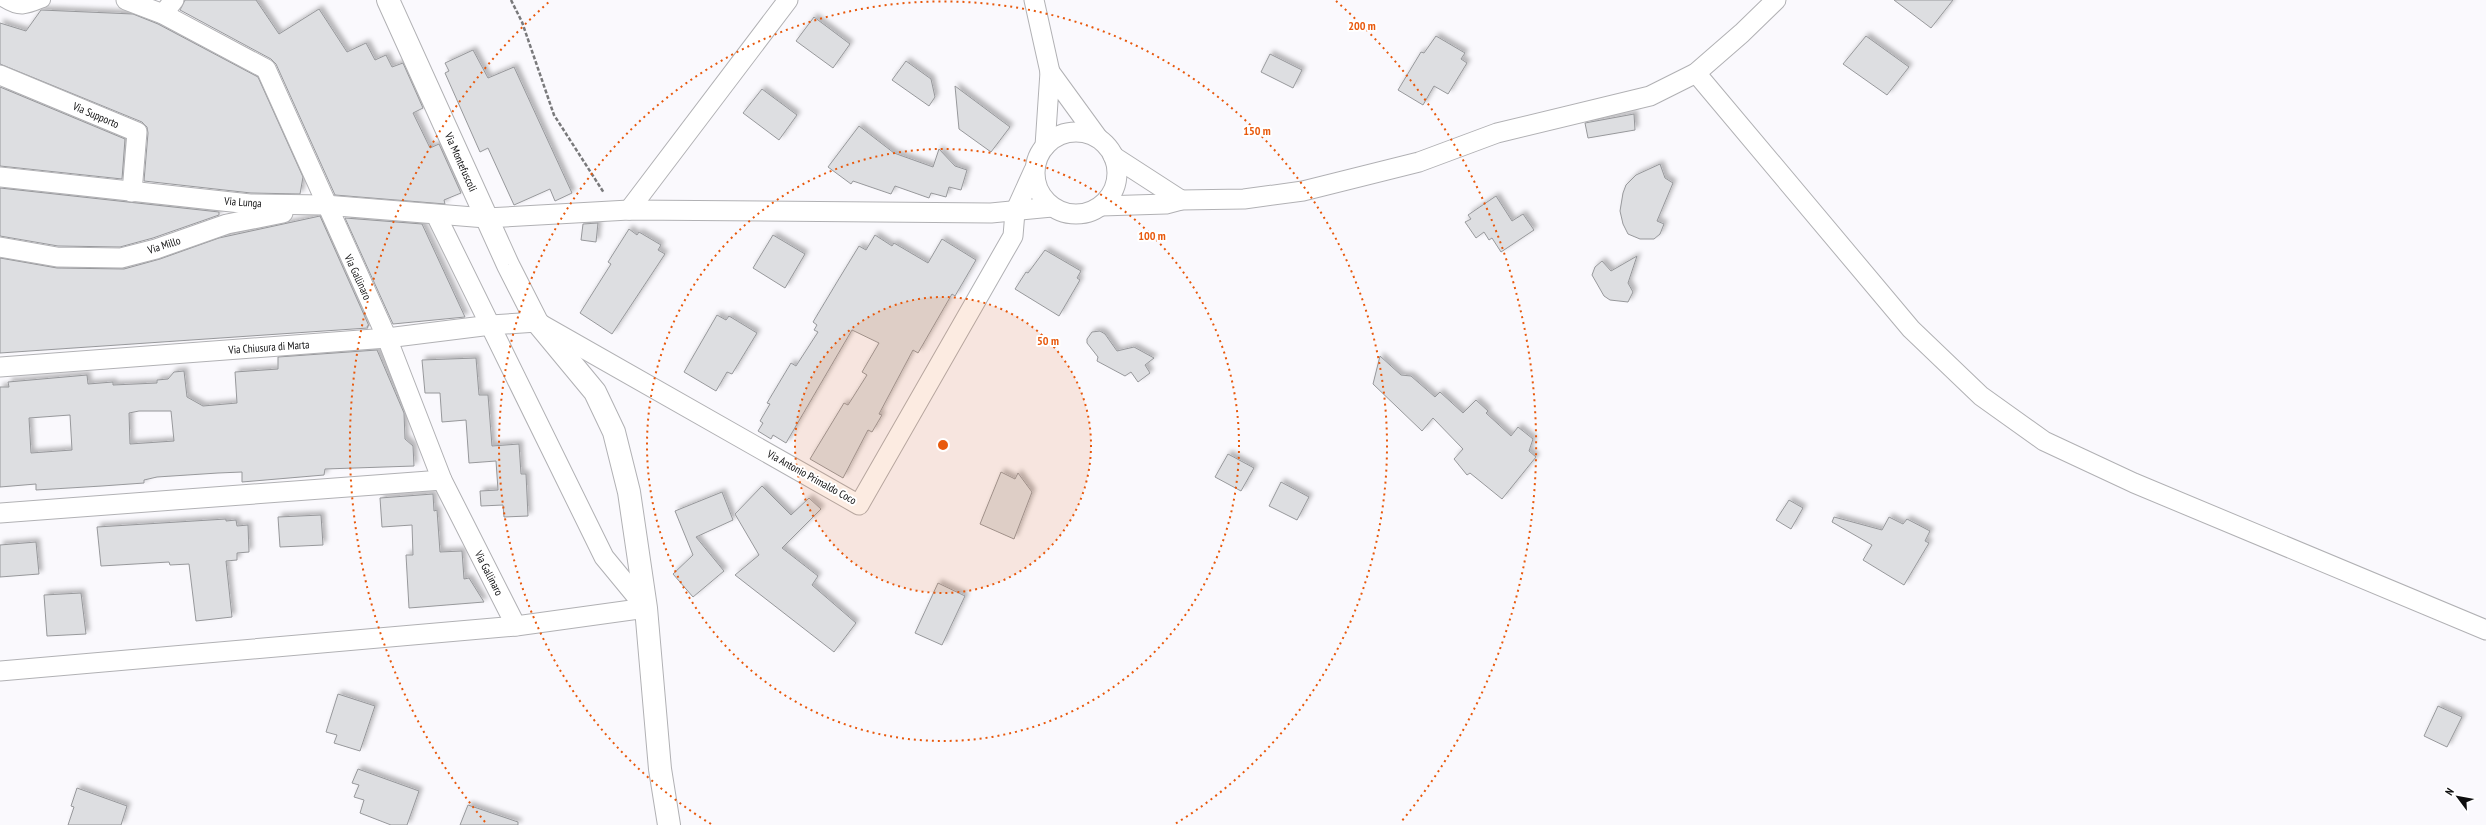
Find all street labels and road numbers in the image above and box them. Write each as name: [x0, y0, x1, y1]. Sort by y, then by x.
street label: Via Supporto: [70, 99, 122, 131]
street label: Via Montefuscoli: [441, 129, 480, 194]
street label: Via Lunga: [223, 194, 262, 210]
street label: Via Millo: [145, 233, 182, 257]
street label: Via Gallinaro: [341, 251, 375, 302]
street label: Via Chiusura di Marta: [227, 337, 310, 357]
street label: Via Antonio Primaldo Coco: [764, 446, 859, 507]
street label: Via Gallinaro: [471, 547, 506, 598]

